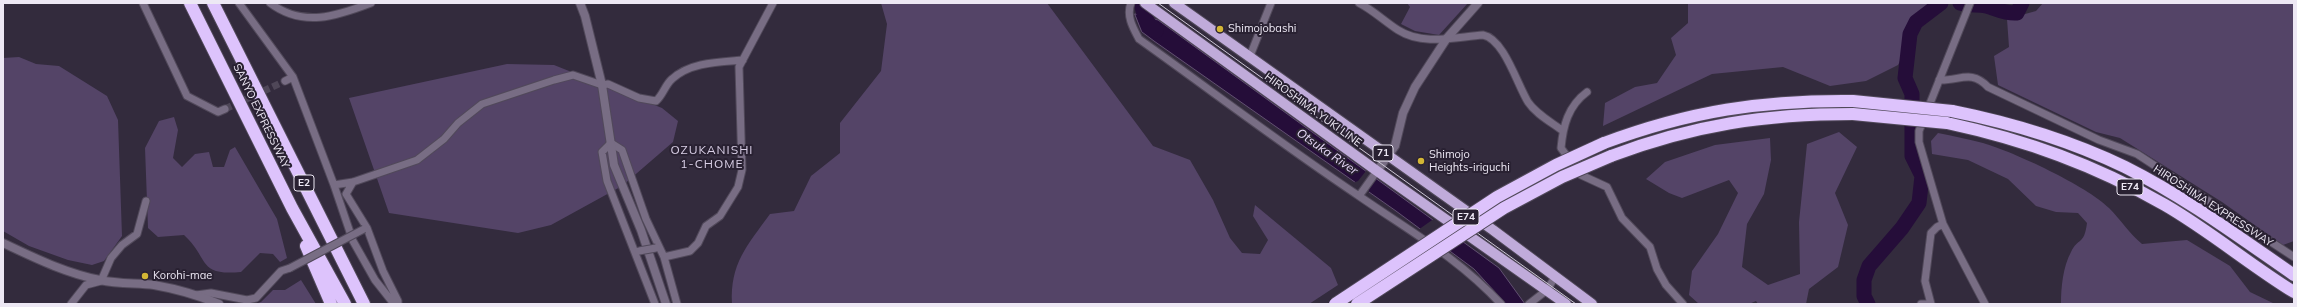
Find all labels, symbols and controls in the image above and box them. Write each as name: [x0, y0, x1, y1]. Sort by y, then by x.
place label: Shimojobashi: [1228, 22, 1296, 36]
marker: Shimojobashi: [1215, 24, 1225, 34]
street label: SANYO EXPRESSWAY: [230, 62, 292, 170]
street label: HIROSHIMA YUKI LINE: [1262, 70, 1364, 150]
water label: Otsuka River: [1294, 126, 1360, 178]
district label: OZUKANISHI 1-CHOME: [671, 143, 753, 171]
road number: 71: [1373, 145, 1393, 161]
place label: Shimojo Heights-iriguchi: [1429, 148, 1510, 174]
marker: Shimojo Heights-iriguchi: [1416, 156, 1426, 166]
street label: HIROSHIMA EXPRESSWAY: [2151, 162, 2275, 250]
road number: E2: [294, 175, 314, 191]
road number: E74: [2117, 179, 2143, 195]
road number: E74: [1453, 209, 1479, 225]
place label: Korohi-mae: [153, 269, 212, 283]
marker: Korohi-mae: [140, 271, 150, 281]

